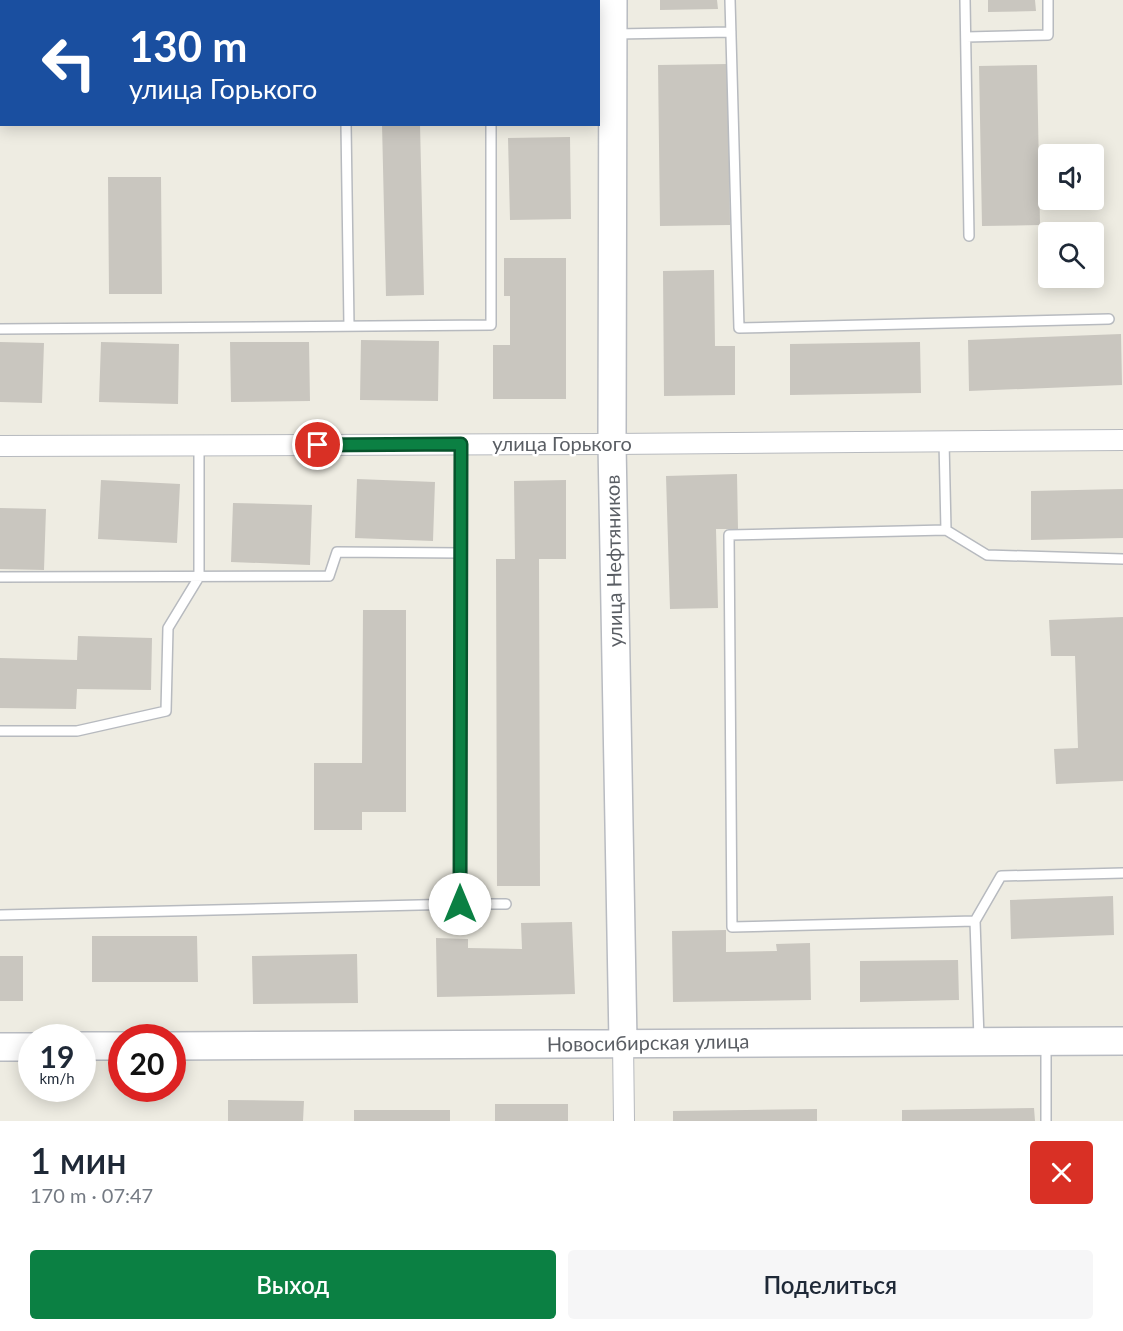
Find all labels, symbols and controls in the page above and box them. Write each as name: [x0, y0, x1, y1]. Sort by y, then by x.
text: 130 m: [129, 21, 247, 71]
icon: left: [30, 24, 108, 102]
text: улица Горького: [129, 72, 317, 105]
map controls: [1038, 144, 1104, 288]
button: sound: [1038, 144, 1104, 210]
button: search: [1038, 222, 1104, 288]
pin: [292, 419, 343, 470]
icon: arrive: [301, 428, 334, 461]
street label: улица Горького: [492, 431, 632, 455]
street label: улица Нефтяников: [599, 475, 627, 647]
position arrow: [428, 872, 492, 936]
speed limit sign: 20: [108, 1024, 186, 1102]
street label: Новосибирская улица: [547, 1028, 749, 1056]
text: 19: [40, 1038, 74, 1074]
text: km/h: [39, 1069, 75, 1087]
text: 1 мин: [30, 1138, 127, 1182]
button: close: [1030, 1141, 1093, 1204]
text: 170 m · 07:47: [30, 1183, 153, 1207]
button: Выход: [30, 1250, 556, 1319]
button: Поделиться: [568, 1250, 1093, 1319]

